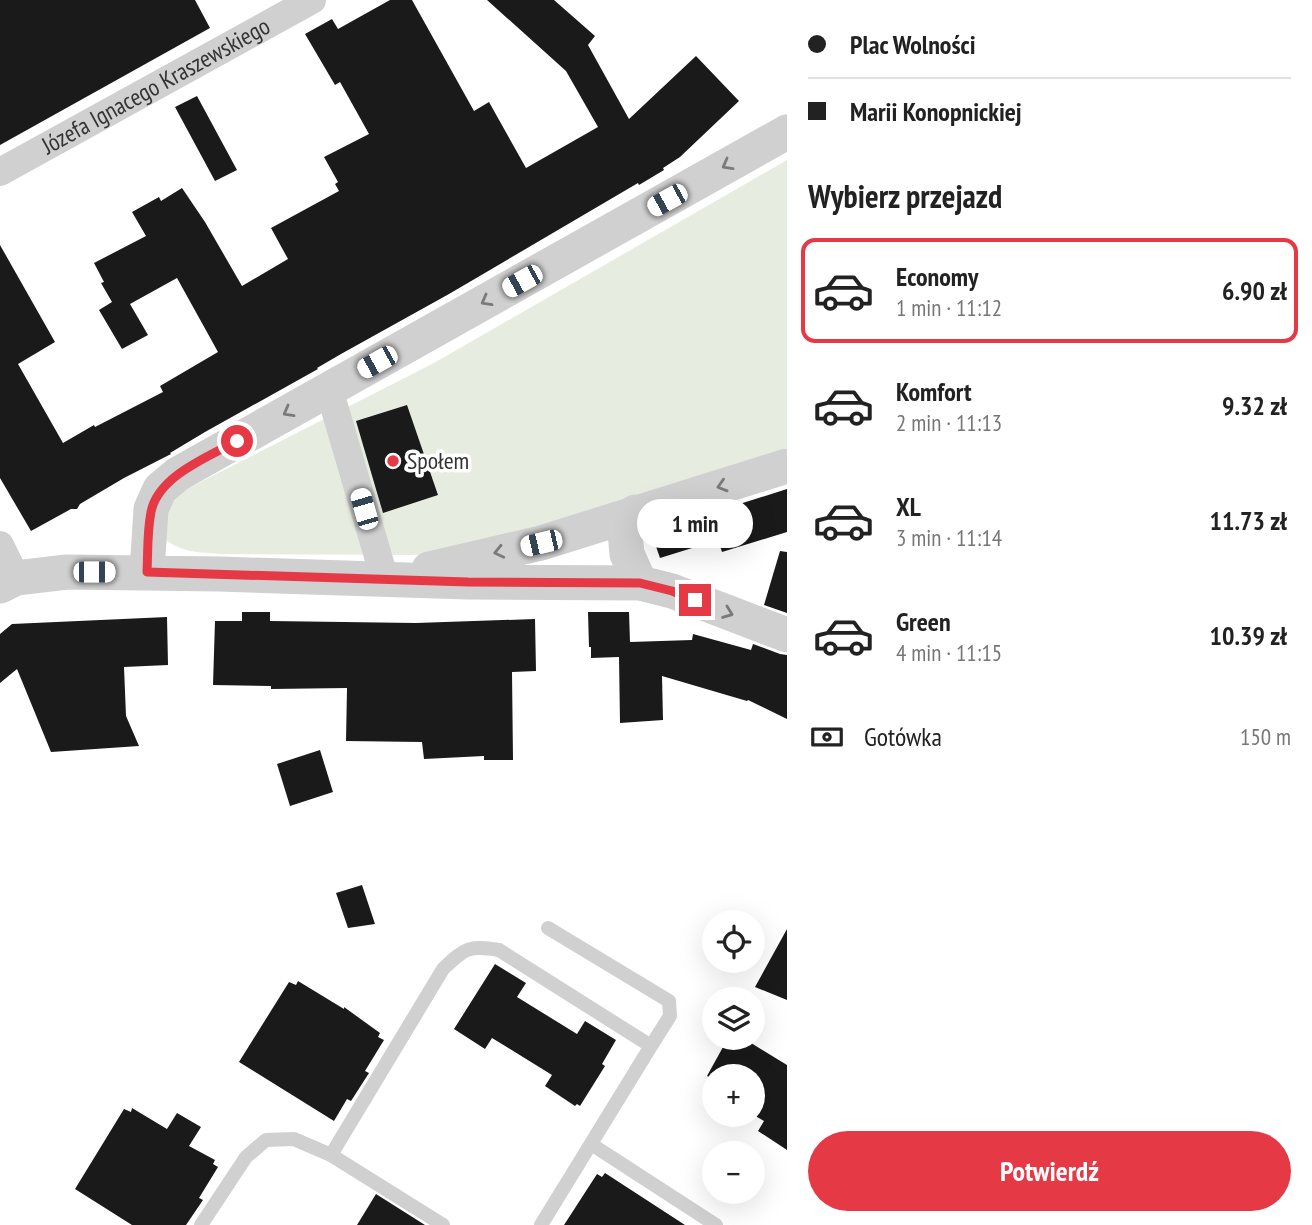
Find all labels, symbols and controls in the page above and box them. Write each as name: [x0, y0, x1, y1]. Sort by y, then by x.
street label: Józefa Ignacego Kraszewskiego: [35, 10, 275, 161]
text: Plac Wolności: [850, 28, 975, 61]
text: Marii Konopnickiej: [850, 95, 1022, 128]
one-way arrow: [722, 157, 735, 170]
text: Wybierz przejazd: [808, 175, 1002, 217]
car: [644, 181, 691, 219]
icon: car: [812, 259, 875, 322]
text: Economy: [896, 260, 978, 293]
car: [499, 262, 546, 300]
text: 6.90 zł: [1222, 274, 1287, 307]
one-way arrow: [481, 293, 494, 306]
text: 1 min · 11:12: [896, 293, 1002, 322]
car: [354, 343, 401, 381]
icon: car: [812, 374, 875, 437]
text: Komfort: [896, 375, 972, 408]
text: 9.32 zł: [1222, 389, 1287, 422]
one-way arrow: [283, 404, 295, 417]
text: 2 min · 11:13: [896, 408, 1002, 437]
route start: [221, 425, 253, 457]
place label: Społem: [407, 445, 469, 476]
marker: Społem: [385, 453, 401, 469]
one-way arrow: [716, 477, 728, 492]
car: [349, 486, 380, 532]
icon: car: [812, 489, 875, 552]
text: XL: [896, 490, 921, 523]
callout: 1 min: [637, 498, 753, 548]
text: 11.73 zł: [1210, 504, 1287, 537]
text: 1 min: [672, 509, 718, 538]
text: 3 min · 11:14: [896, 523, 1002, 552]
car: [519, 528, 564, 558]
one-way arrow: [493, 544, 505, 559]
car: [74, 562, 116, 583]
route end: [679, 584, 711, 616]
one-way arrow: [722, 604, 734, 618]
icon: car: [812, 604, 875, 667]
text: Green: [896, 605, 951, 638]
text: 10.39 zł: [1210, 619, 1287, 652]
text: 4 min · 11:15: [896, 638, 1002, 667]
icon: cash: [808, 718, 846, 756]
text: Gotówka: [864, 720, 942, 753]
text: 150 m: [1240, 722, 1291, 751]
map controls: [702, 910, 765, 1204]
button: locate: [702, 910, 765, 973]
button: layers: [702, 987, 765, 1050]
button: +: [702, 1064, 765, 1127]
button: Potwierdź: [808, 1131, 1291, 1211]
button: −: [702, 1141, 765, 1204]

